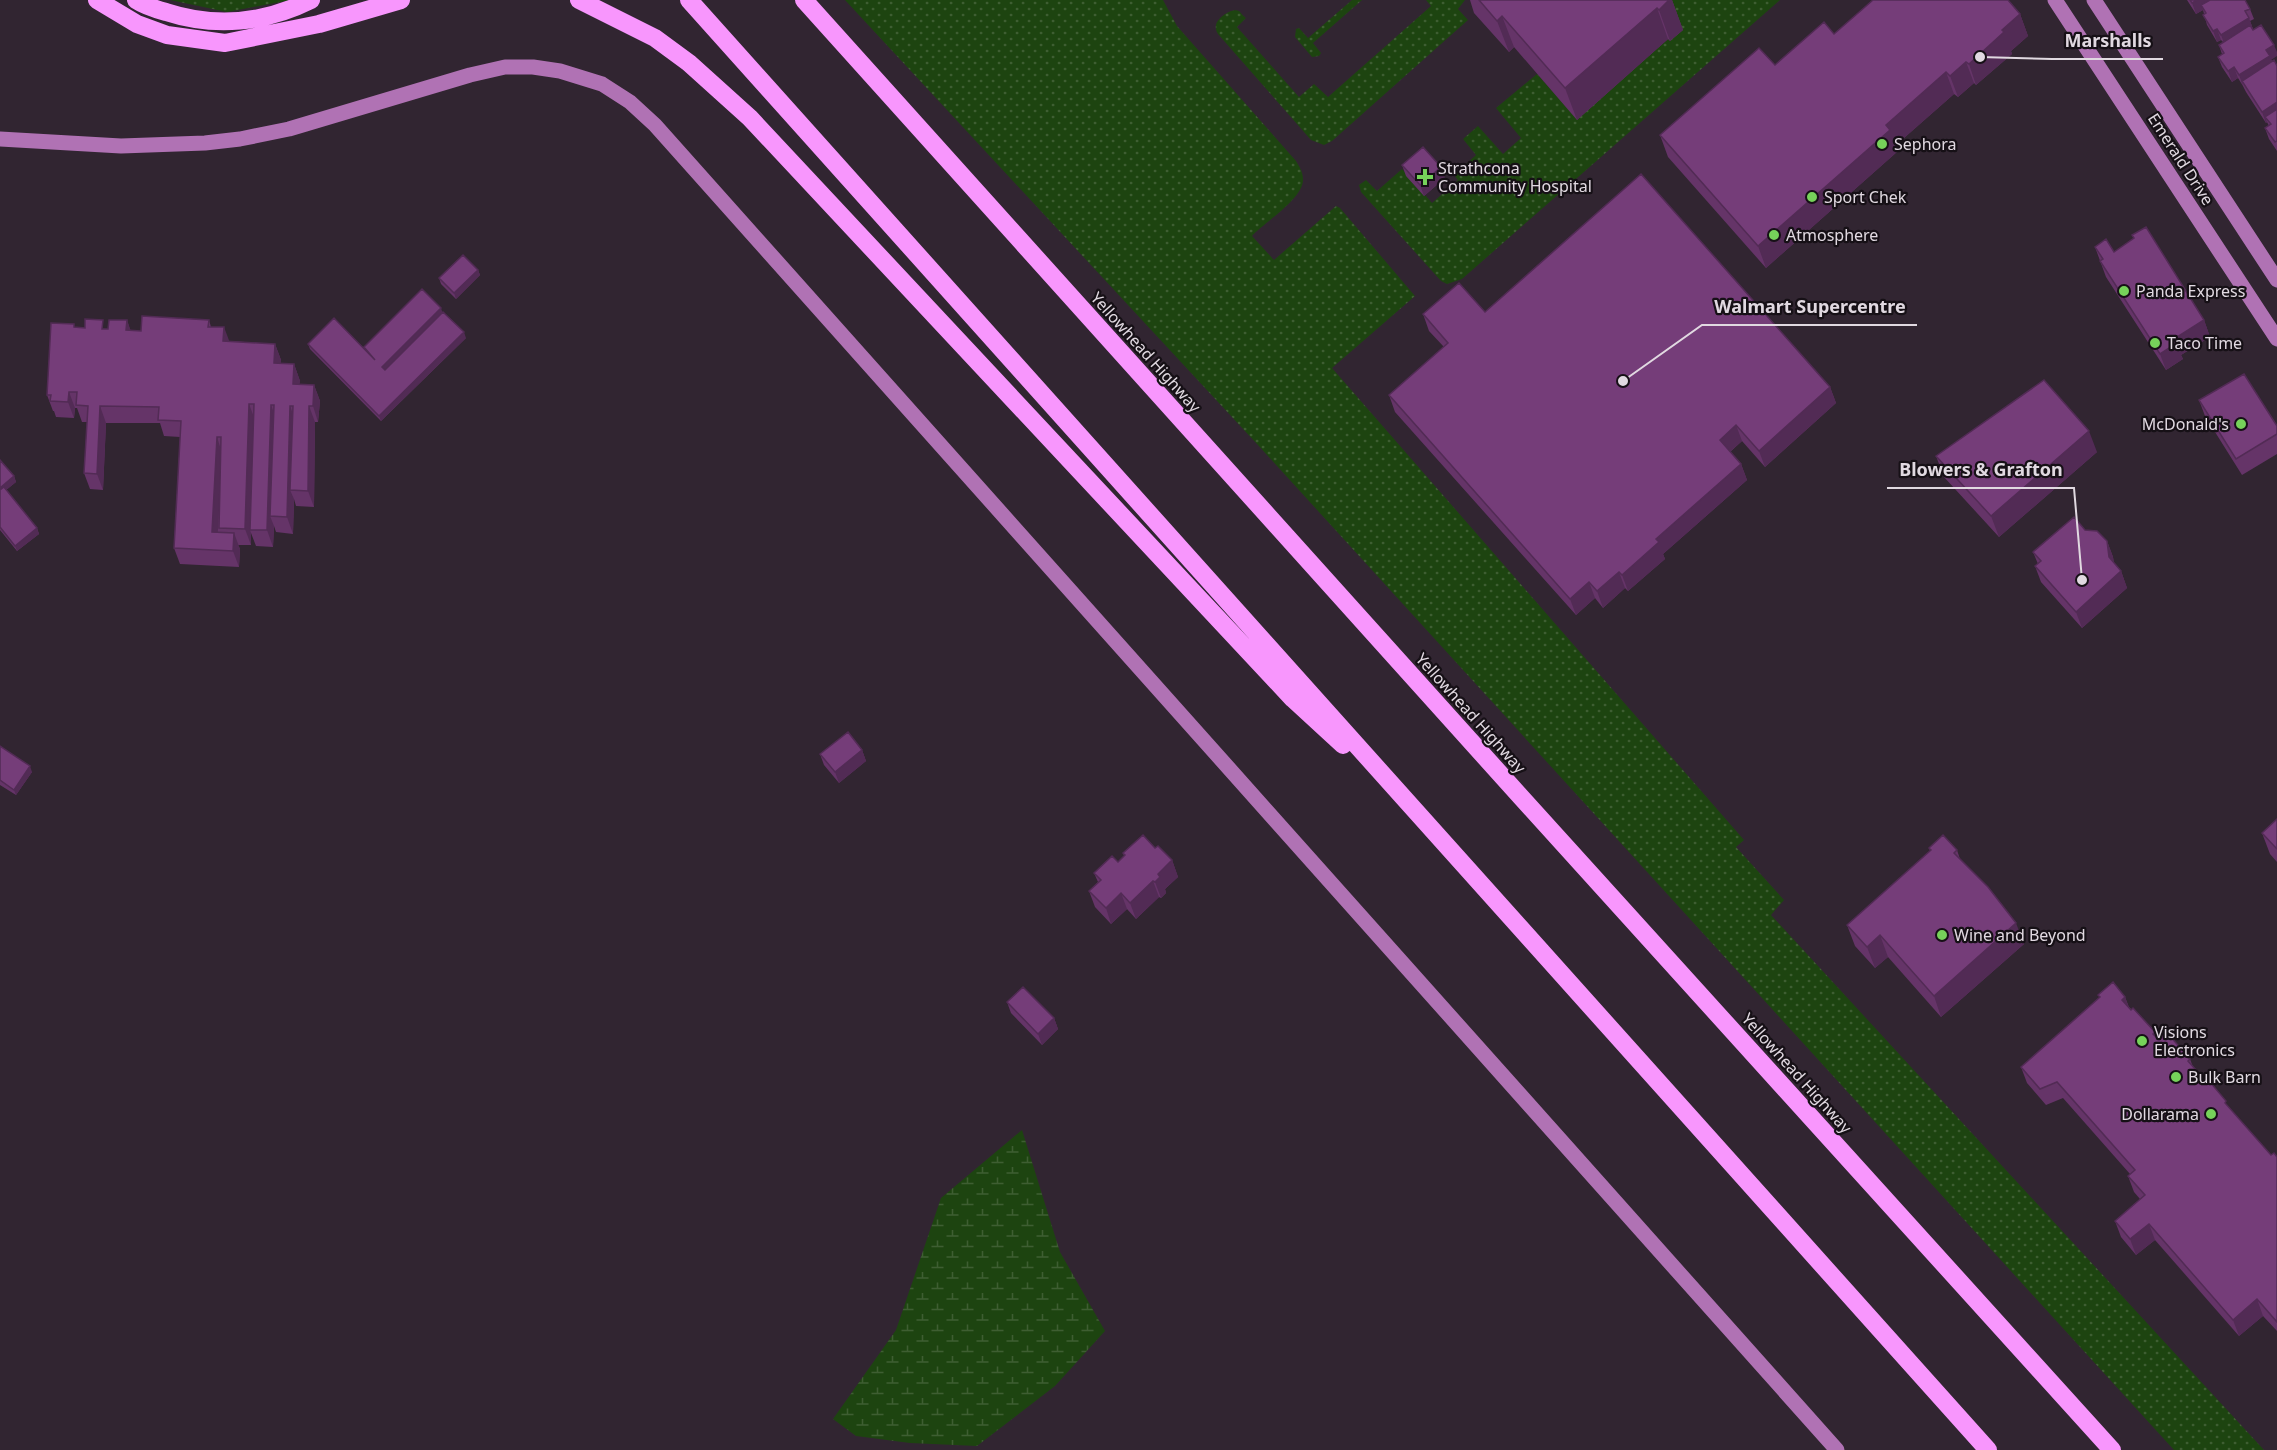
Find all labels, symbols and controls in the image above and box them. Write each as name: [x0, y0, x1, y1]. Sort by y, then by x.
callout: Marshalls: [2052, 23, 2163, 59]
text: Marshalls: [2064, 28, 2152, 52]
street label: Emerald Drive: [2143, 109, 2219, 209]
place label: Sephora: [1894, 133, 1956, 155]
marker: Sephora: [1875, 137, 1889, 151]
place label: Strathcona Community Hospital: [1438, 157, 1592, 197]
marker: Strathcona Community Hospital: [1416, 168, 1434, 186]
place label: Sport Chek: [1824, 186, 1907, 208]
marker: Sport Chek: [1805, 190, 1819, 204]
place label: Atmosphere: [1786, 224, 1878, 246]
marker: Atmosphere: [1767, 228, 1781, 242]
place label: Panda Express: [2136, 280, 2245, 302]
marker: Panda Express: [2117, 284, 2131, 298]
street label: Yellowhead Highway: [1086, 287, 1207, 417]
callout: Walmart Supercentre: [1702, 289, 1917, 325]
text: Walmart Supercentre: [1714, 294, 1906, 318]
place label: Taco Time: [2167, 332, 2242, 354]
marker: Taco Time: [2148, 336, 2162, 350]
place label: McDonald's: [2142, 413, 2229, 435]
marker: McDonald's: [2234, 417, 2248, 431]
callout: Blowers & Grafton: [1887, 452, 2074, 488]
text: Blowers & Grafton: [1899, 457, 2063, 481]
street label: Yellowhead Highway: [1411, 648, 1532, 778]
place label: Wine and Beyond: [1954, 924, 2086, 946]
marker: Wine and Beyond: [1935, 928, 1949, 942]
street label: Yellowhead Highway: [1737, 1008, 1858, 1138]
place label: Visions Electronics: [2154, 1021, 2235, 1061]
marker: Visions Electronics: [2135, 1034, 2149, 1048]
place label: Bulk Barn: [2188, 1066, 2261, 1088]
marker: Bulk Barn: [2169, 1070, 2183, 1084]
place label: Dollarama: [2121, 1103, 2199, 1125]
marker: Dollarama: [2204, 1107, 2218, 1121]

